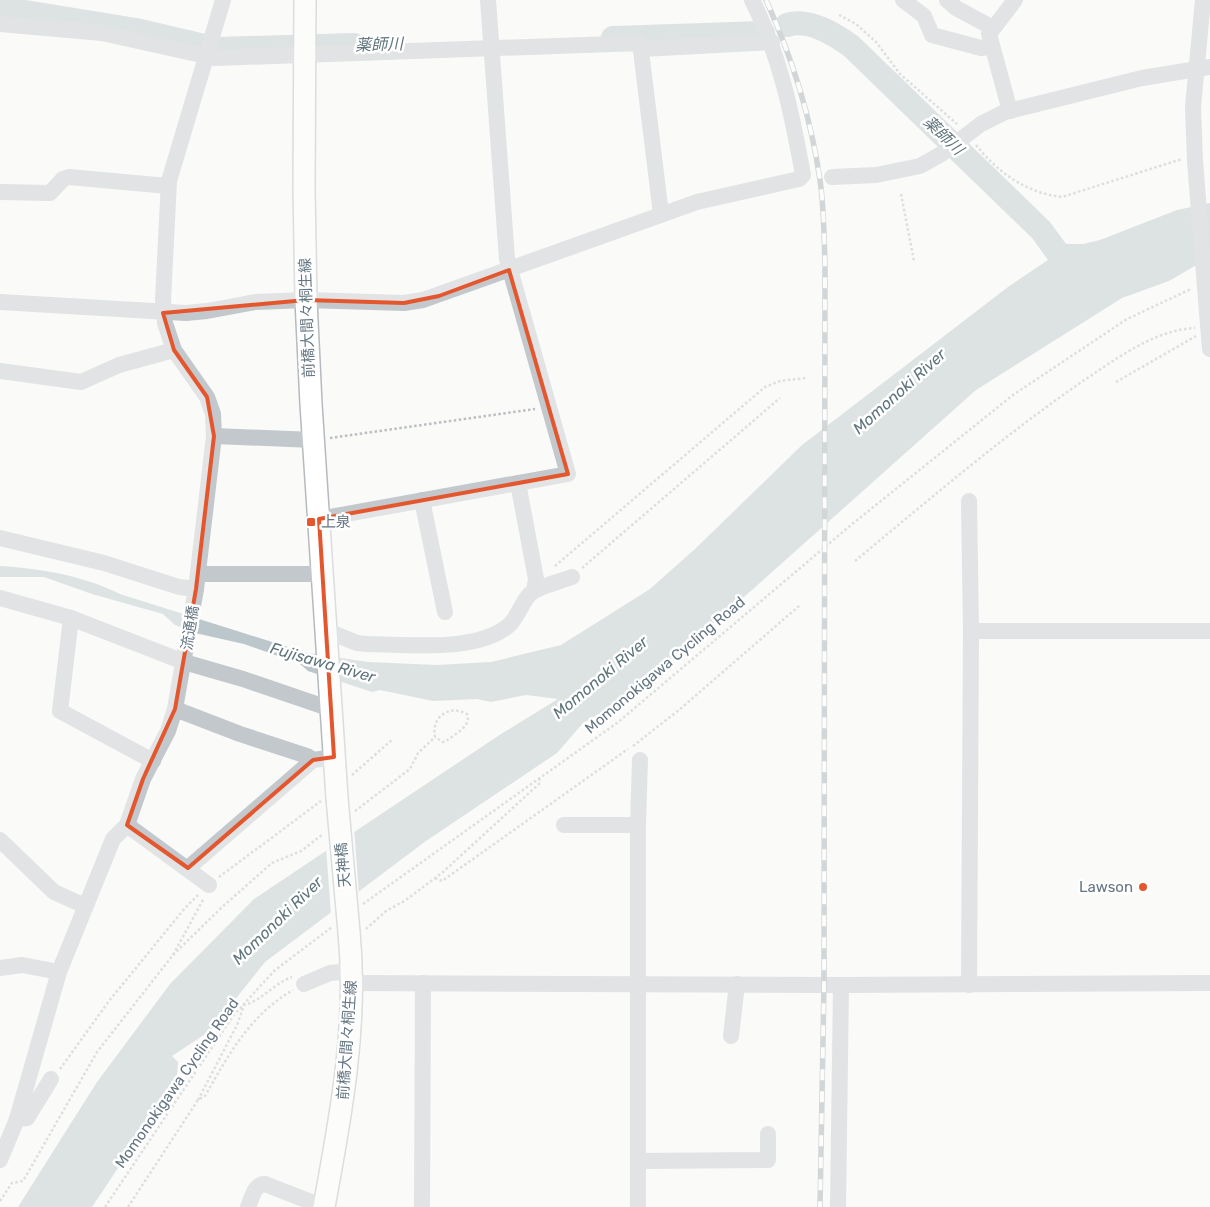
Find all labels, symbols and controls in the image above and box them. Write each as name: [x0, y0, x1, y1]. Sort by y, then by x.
water label: 薬師川: [355, 34, 405, 55]
water label: 薬師川: [920, 112, 969, 160]
street label: 前橋大間々桐生線: [296, 258, 318, 378]
water label: Momonoki River: [849, 344, 950, 438]
place label: 上泉: [321, 513, 351, 531]
marker: 上泉: [305, 516, 317, 528]
street label: Momonokigawa Cycling Road: [581, 593, 749, 737]
street label: 流通橋: [178, 604, 202, 652]
water label: Momonoki River: [549, 632, 652, 723]
water label: Fujisawa River: [268, 638, 378, 687]
street label: 天神橋: [332, 842, 354, 888]
water label: Momonoki River: [228, 872, 327, 968]
place label: Lawson: [1079, 878, 1133, 896]
marker: Lawson: [1137, 881, 1149, 893]
street label: 前橋大間々桐生線: [334, 980, 360, 1100]
street label: Momonokigawa Cycling Road: [111, 995, 243, 1171]

